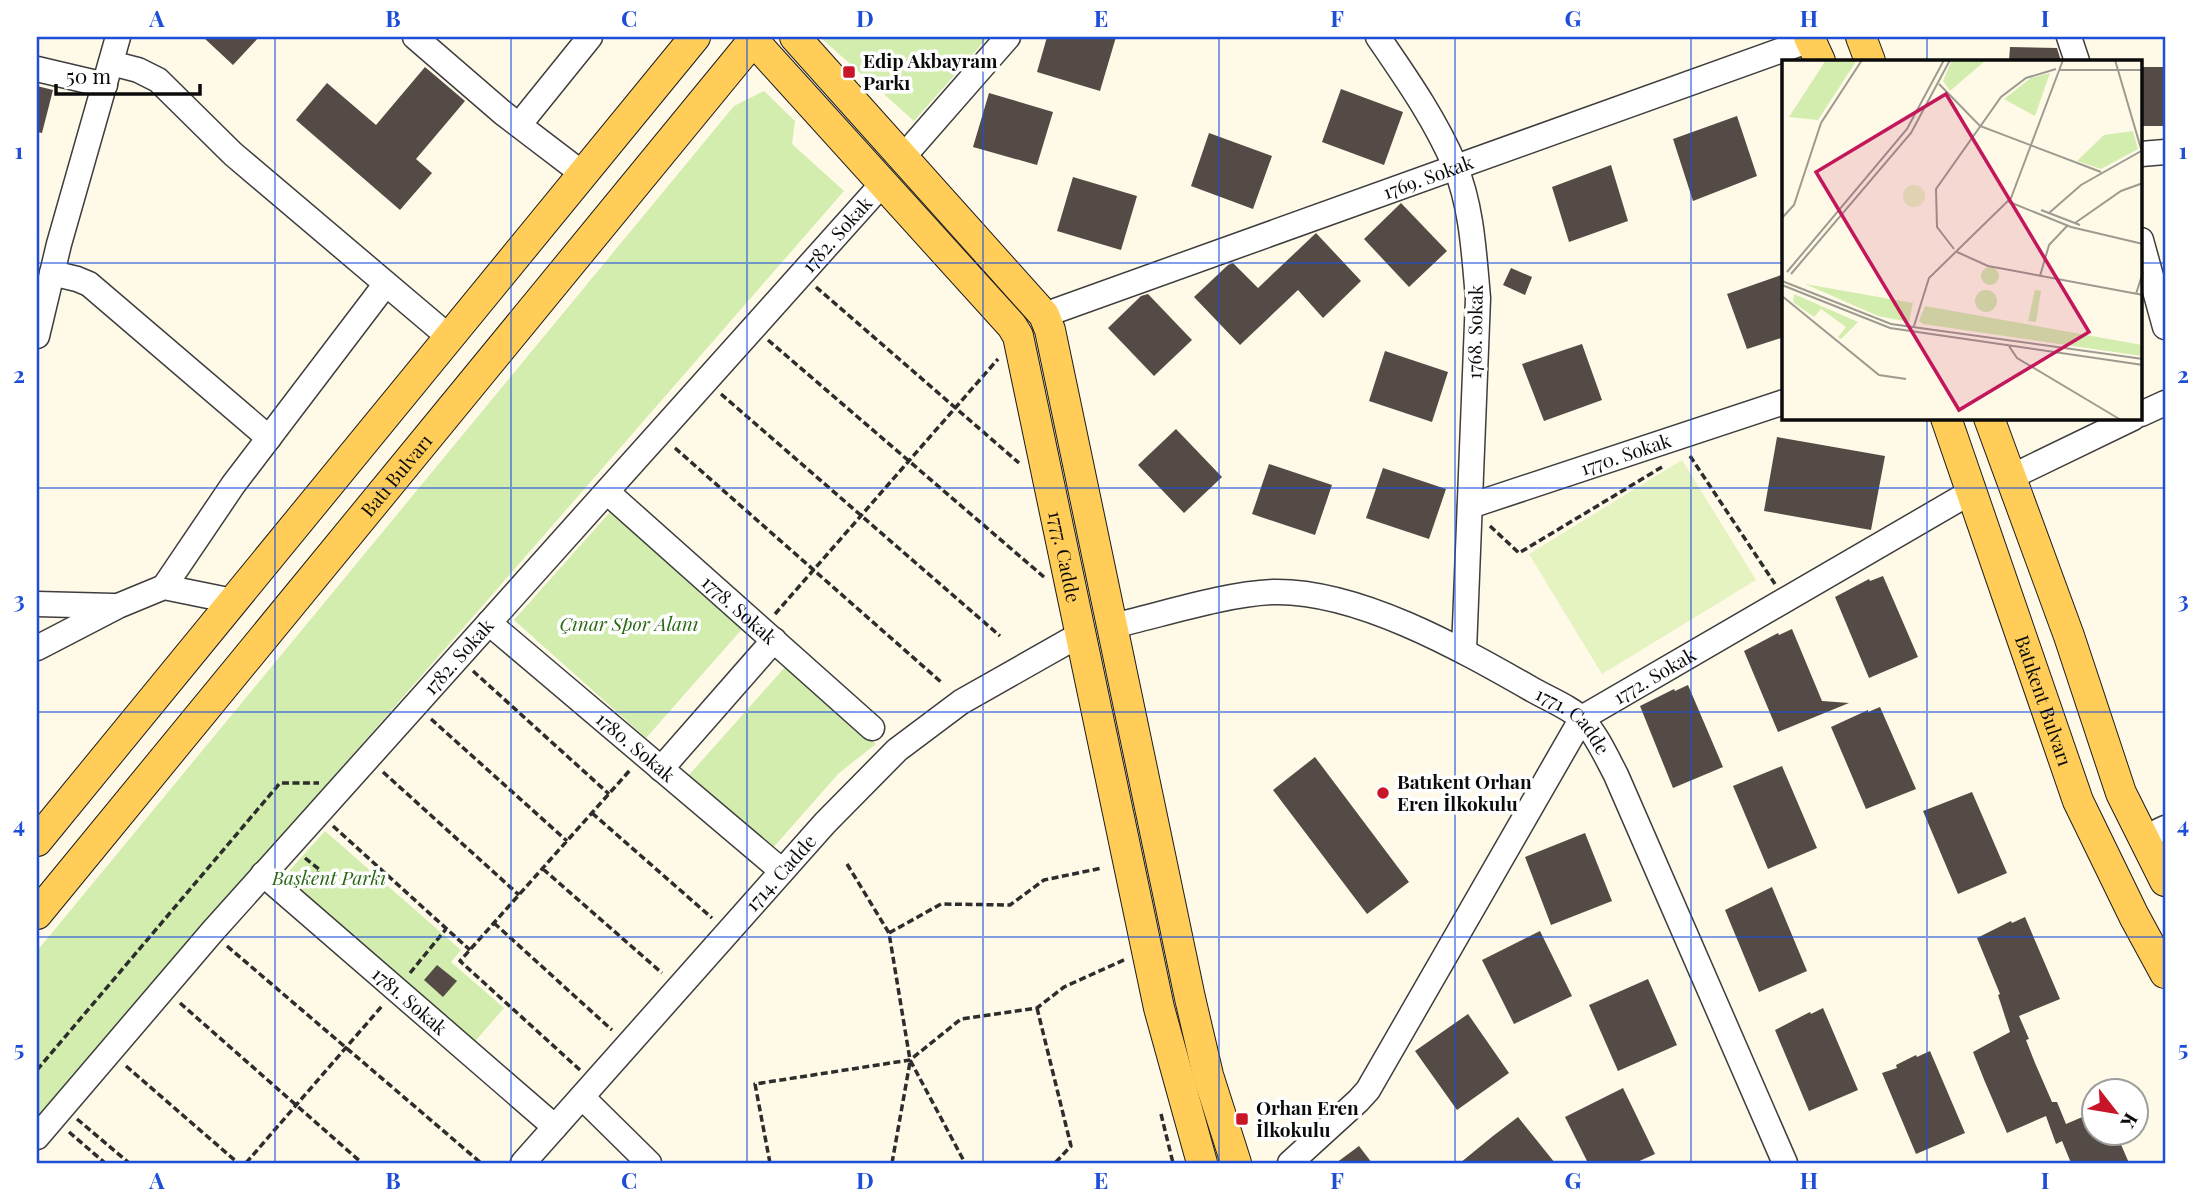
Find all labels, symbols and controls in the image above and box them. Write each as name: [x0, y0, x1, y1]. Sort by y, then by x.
text: A: [148, 2, 165, 33]
text: B: [385, 2, 401, 33]
text: C: [621, 2, 637, 33]
text: D: [856, 2, 874, 33]
text: E: [1094, 2, 1108, 33]
text: F: [1330, 2, 1344, 33]
text: G: [1565, 2, 1582, 33]
text: H: [1800, 2, 1818, 33]
text: I: [2041, 2, 2049, 33]
place label: Edip Akbayram Parkı: [863, 47, 997, 95]
scale bar: [56, 52, 200, 96]
inset map: [1782, 60, 2142, 420]
text: 50 m: [66, 61, 112, 89]
marker: Edip Akbayram Parkı: [841, 64, 857, 80]
text: 1: [15, 134, 24, 165]
text: 1: [2179, 134, 2188, 165]
street label: 1769. Sokak: [1379, 148, 1477, 204]
street label: 1782. Sokak: [795, 190, 878, 278]
street label: 1768. Sokak: [1460, 284, 1488, 380]
text: 2: [13, 358, 25, 389]
text: 2: [2177, 358, 2189, 389]
street label: 1770. Sokak: [1577, 426, 1675, 481]
street label: Batı Bulvarı: [354, 428, 438, 522]
street label: 1777. Cadde: [1043, 508, 1088, 605]
street label: 1778. Sokak: [697, 568, 783, 650]
text: 3: [13, 583, 25, 614]
text: 3: [2177, 583, 2189, 614]
park label: Çınar Spor Alanı: [559, 610, 699, 636]
street label: 1782. Sokak: [417, 612, 499, 700]
street label: Batıkent Bulvarı: [2010, 632, 2079, 770]
street label: 1772. Sokak: [1608, 640, 1701, 709]
street label: 1771. Cadde: [1531, 680, 1617, 759]
street label: 1780. Sokak: [591, 705, 682, 788]
place label: Batıkent Orhan Eren İlkokulu: [1397, 768, 1532, 816]
marker: Batıkent Orhan Eren İlkokulu: [1375, 785, 1391, 801]
text: 4: [13, 808, 25, 839]
text: 4: [2177, 808, 2189, 839]
street label: 1714. Cadde: [739, 828, 821, 916]
park label: Başkent Parkı: [271, 864, 386, 890]
street label: 1781. Sokak: [367, 960, 454, 1041]
text: 5: [14, 1032, 24, 1063]
text: 5: [2178, 1032, 2188, 1063]
north arrow: [2080, 1078, 2150, 1148]
place label: Orhan Eren İlkokulu: [1256, 1094, 1359, 1142]
text: K: [2116, 1109, 2145, 1134]
marker: Orhan Eren İlkokulu: [1234, 1111, 1250, 1127]
text: A: [148, 1164, 165, 1195]
text: B: [385, 1164, 401, 1195]
text: C: [621, 1164, 637, 1195]
text: D: [856, 1164, 874, 1195]
text: E: [1094, 1164, 1108, 1195]
text: F: [1330, 1164, 1344, 1195]
text: G: [1565, 1164, 1582, 1195]
text: H: [1800, 1164, 1818, 1195]
text: I: [2041, 1164, 2049, 1195]

